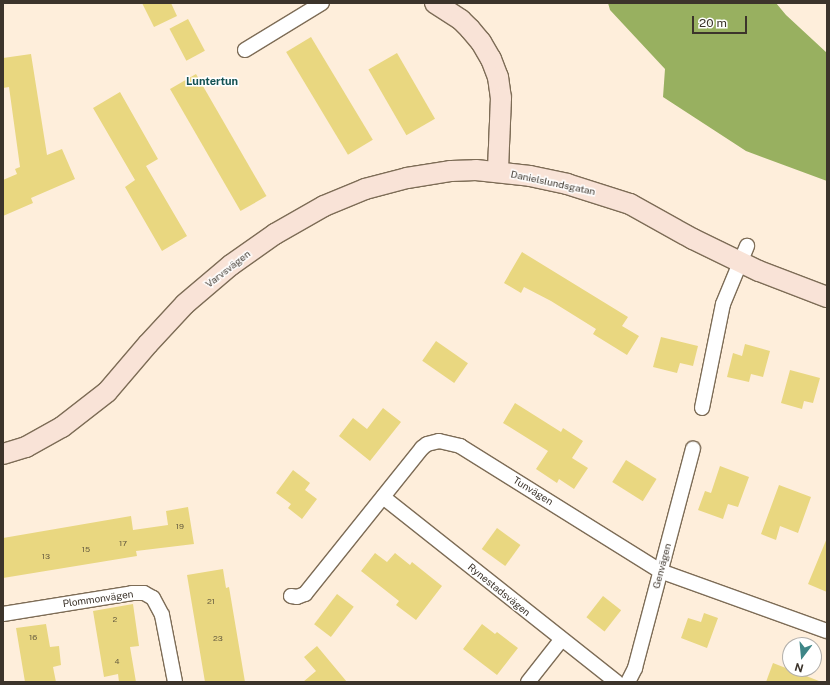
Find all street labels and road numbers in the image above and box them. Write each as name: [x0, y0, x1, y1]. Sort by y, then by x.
street label: Danielslundsgatan: [510, 168, 596, 198]
street label: Varvsvägen: [203, 248, 253, 290]
street label: Tunvägen: [511, 474, 555, 508]
street label: Genvägen: [650, 542, 674, 590]
street label: Rynestadsvägen: [465, 561, 533, 619]
street label: Plommonvägen: [62, 588, 134, 610]

